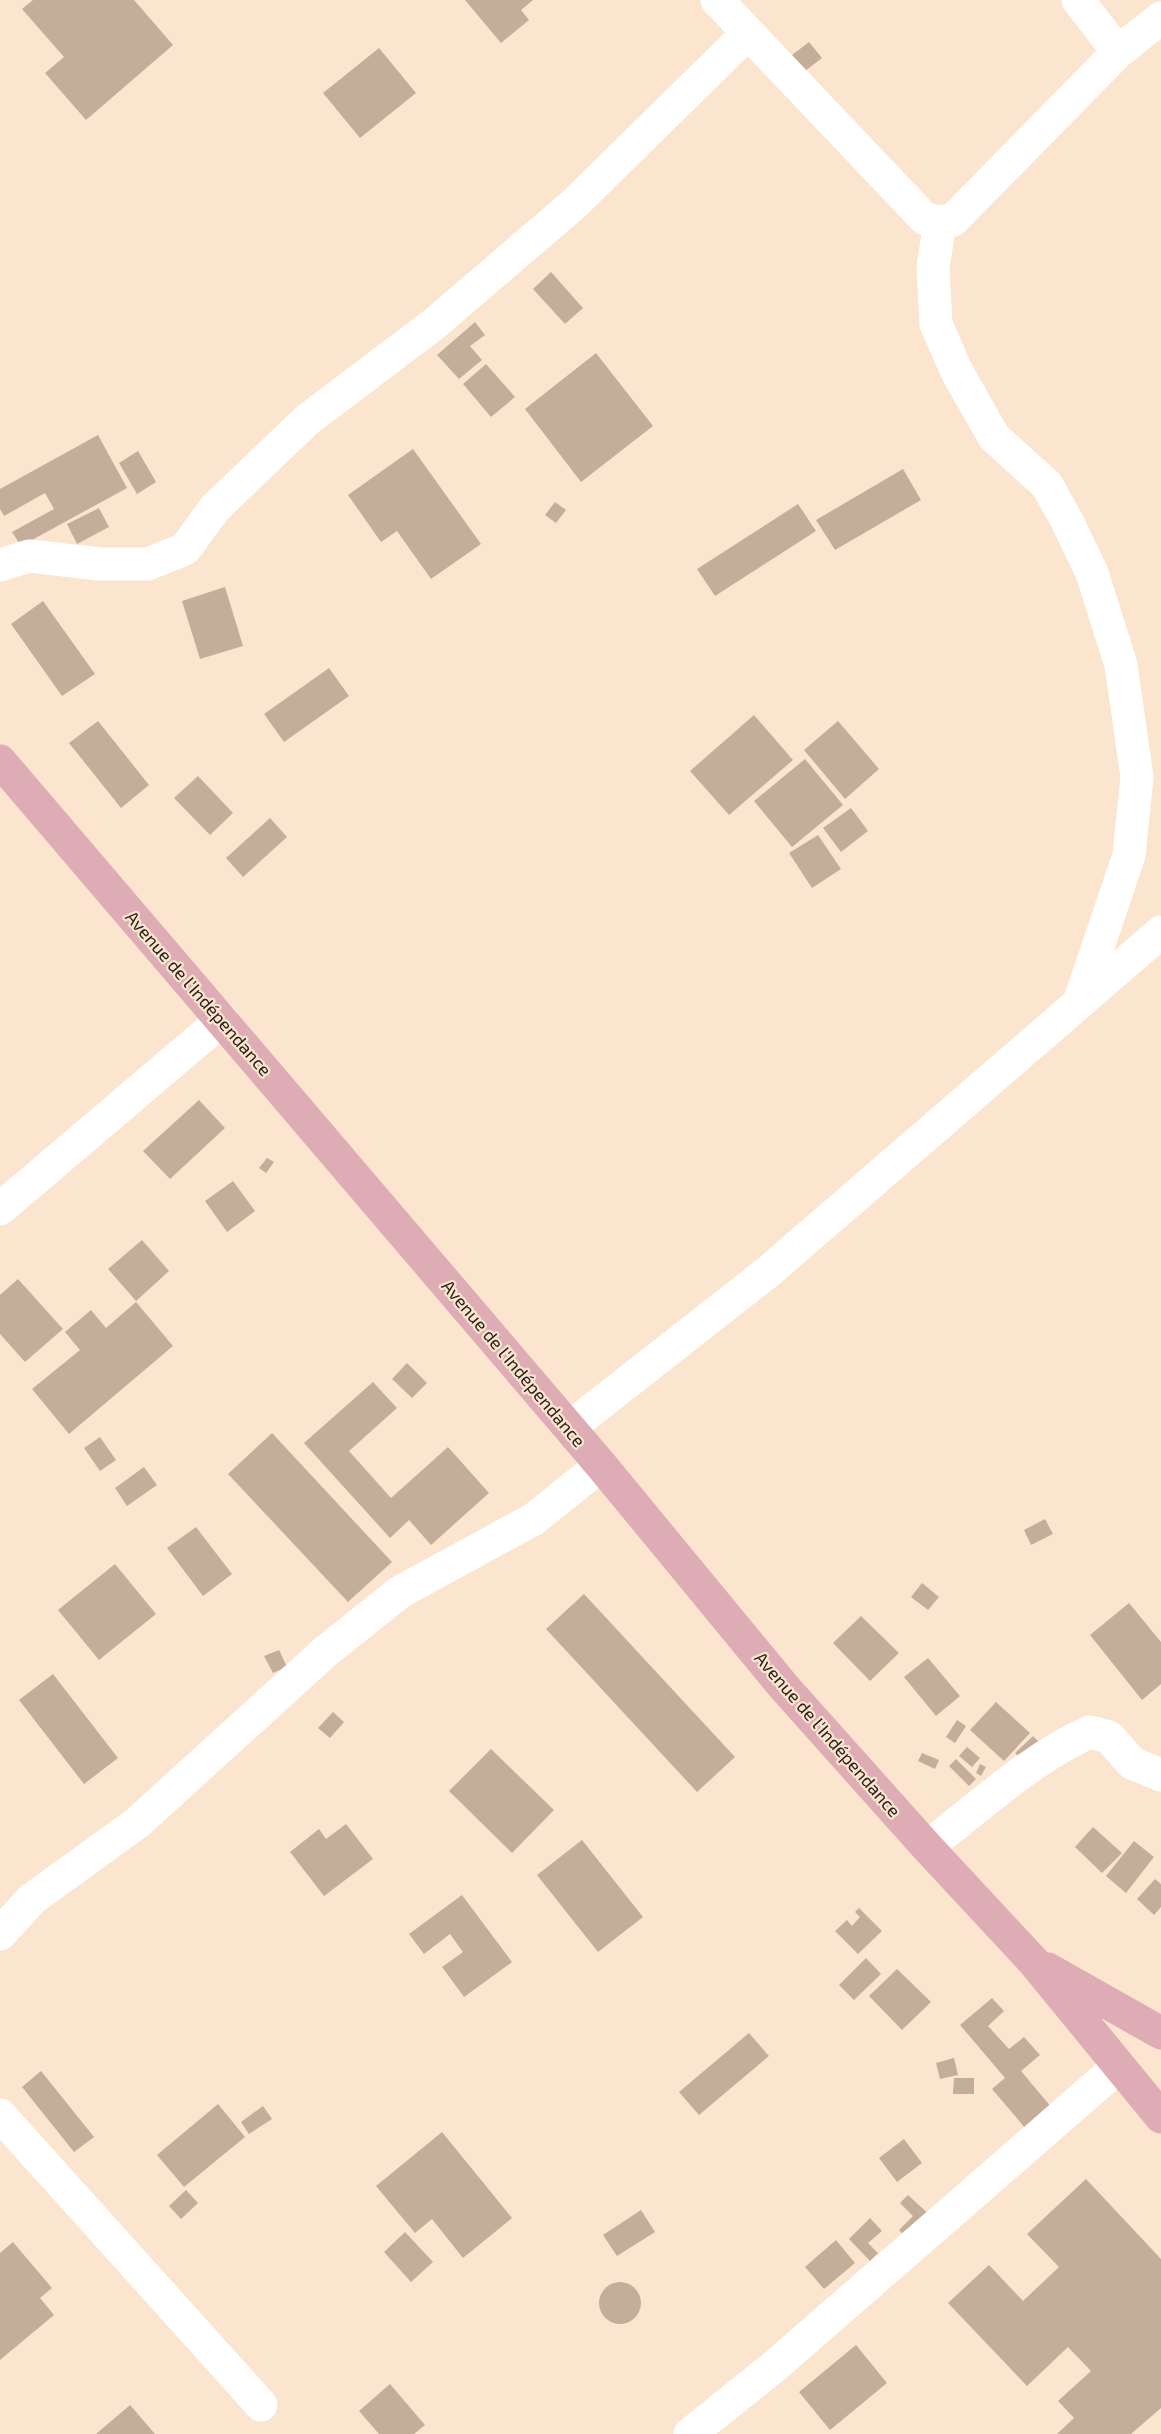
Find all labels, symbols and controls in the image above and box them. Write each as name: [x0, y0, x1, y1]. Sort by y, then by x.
street label: Avenue de l'Indépendance: [121, 906, 277, 1080]
street label: Avenue de l'Indépendance: [438, 1275, 590, 1451]
street label: Avenue de l'Indépendance: [750, 1647, 906, 1821]

